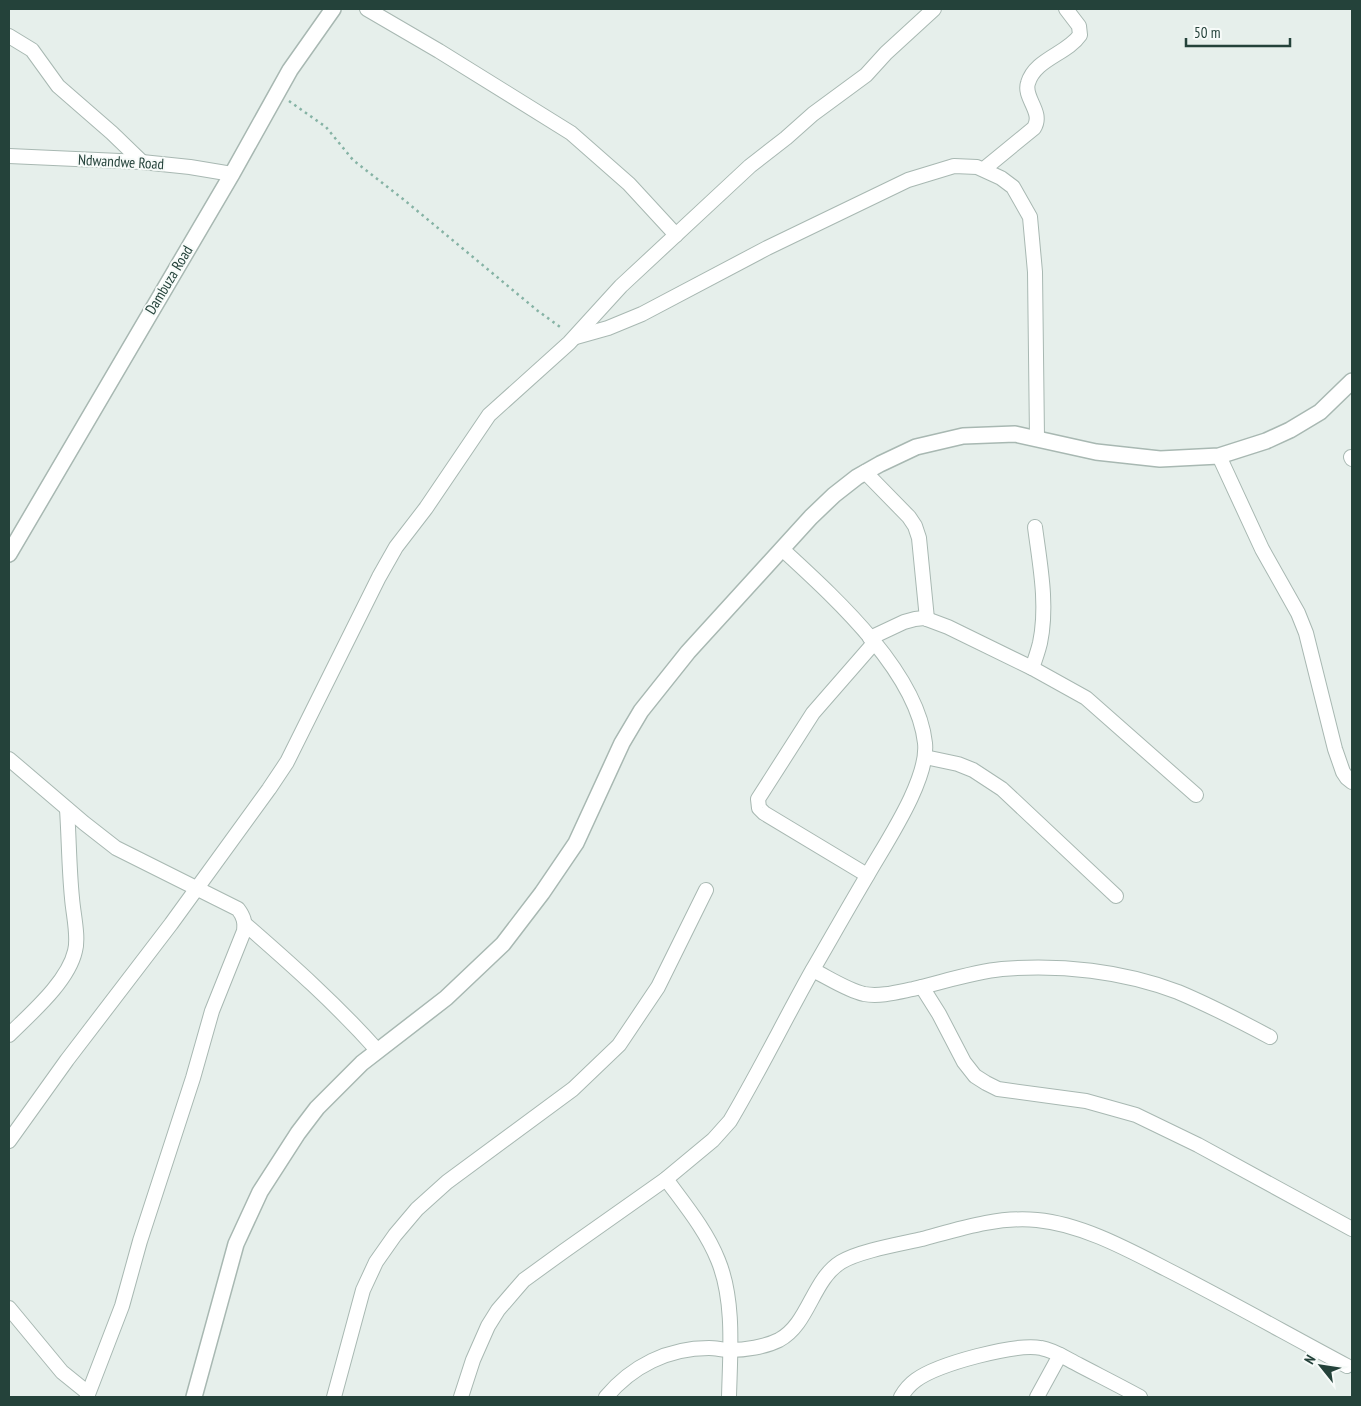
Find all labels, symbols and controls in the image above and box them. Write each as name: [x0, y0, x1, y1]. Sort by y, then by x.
scale bar: [1186, 15, 1290, 47]
text: 50 m: [1194, 23, 1220, 42]
street label: Ndwandwe Road: [77, 150, 165, 173]
street label: Dambuza Road: [141, 242, 197, 318]
north arrow: [1296, 1341, 1346, 1391]
text: N: [1300, 1352, 1319, 1367]

